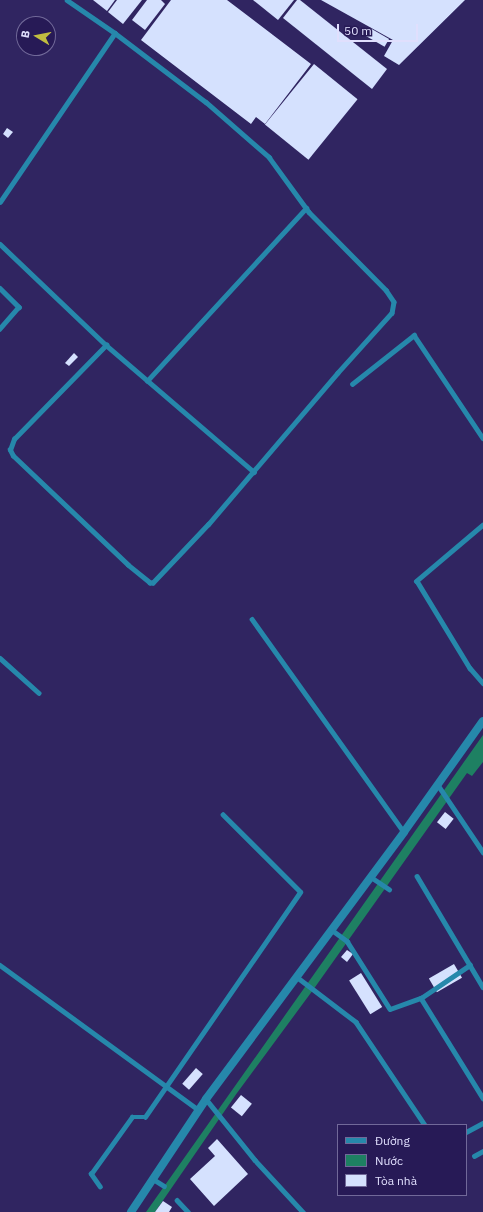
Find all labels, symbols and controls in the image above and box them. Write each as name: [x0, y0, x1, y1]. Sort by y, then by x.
north arrow: [16, 16, 56, 56]
scale bar: [339, 16, 420, 42]
text: 50 m: [344, 23, 372, 38]
text: B: [18, 29, 33, 39]
legend: [337, 1124, 467, 1196]
text: Đường: [375, 1133, 410, 1148]
text: Nước: [375, 1153, 403, 1168]
text: Tòa nhà: [375, 1173, 417, 1188]

